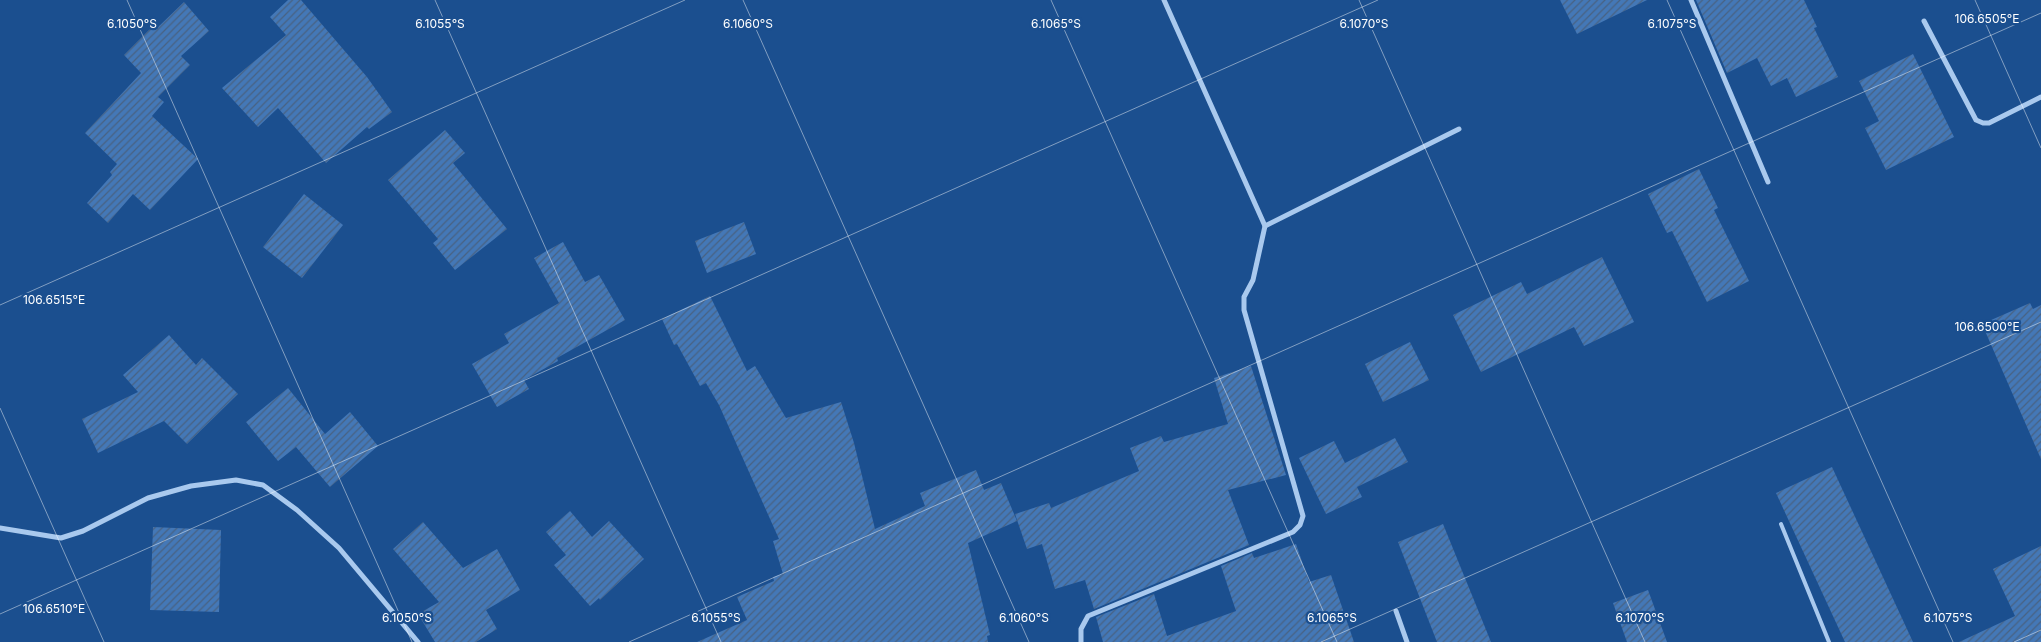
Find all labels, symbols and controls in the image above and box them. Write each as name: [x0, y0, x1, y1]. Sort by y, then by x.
text: 106.6505°E: [1955, 11, 2019, 26]
text: 6.1050°S: [107, 16, 157, 31]
text: 6.1055°S: [415, 16, 465, 31]
text: 6.1060°S: [723, 16, 773, 31]
text: 6.1065°S: [1031, 16, 1081, 31]
text: 6.1070°S: [1339, 16, 1389, 31]
text: 6.1075°S: [1648, 16, 1697, 31]
text: 106.6515°E: [23, 292, 85, 307]
text: 106.6500°E: [1954, 319, 2020, 334]
text: 106.6510°E: [23, 601, 85, 616]
text: 6.1050°S: [382, 610, 432, 625]
text: 6.1055°S: [691, 610, 741, 625]
text: 6.1060°S: [999, 610, 1049, 625]
text: 6.1065°S: [1307, 610, 1357, 625]
text: 6.1070°S: [1615, 610, 1665, 625]
text: 6.1075°S: [1924, 610, 1973, 625]

